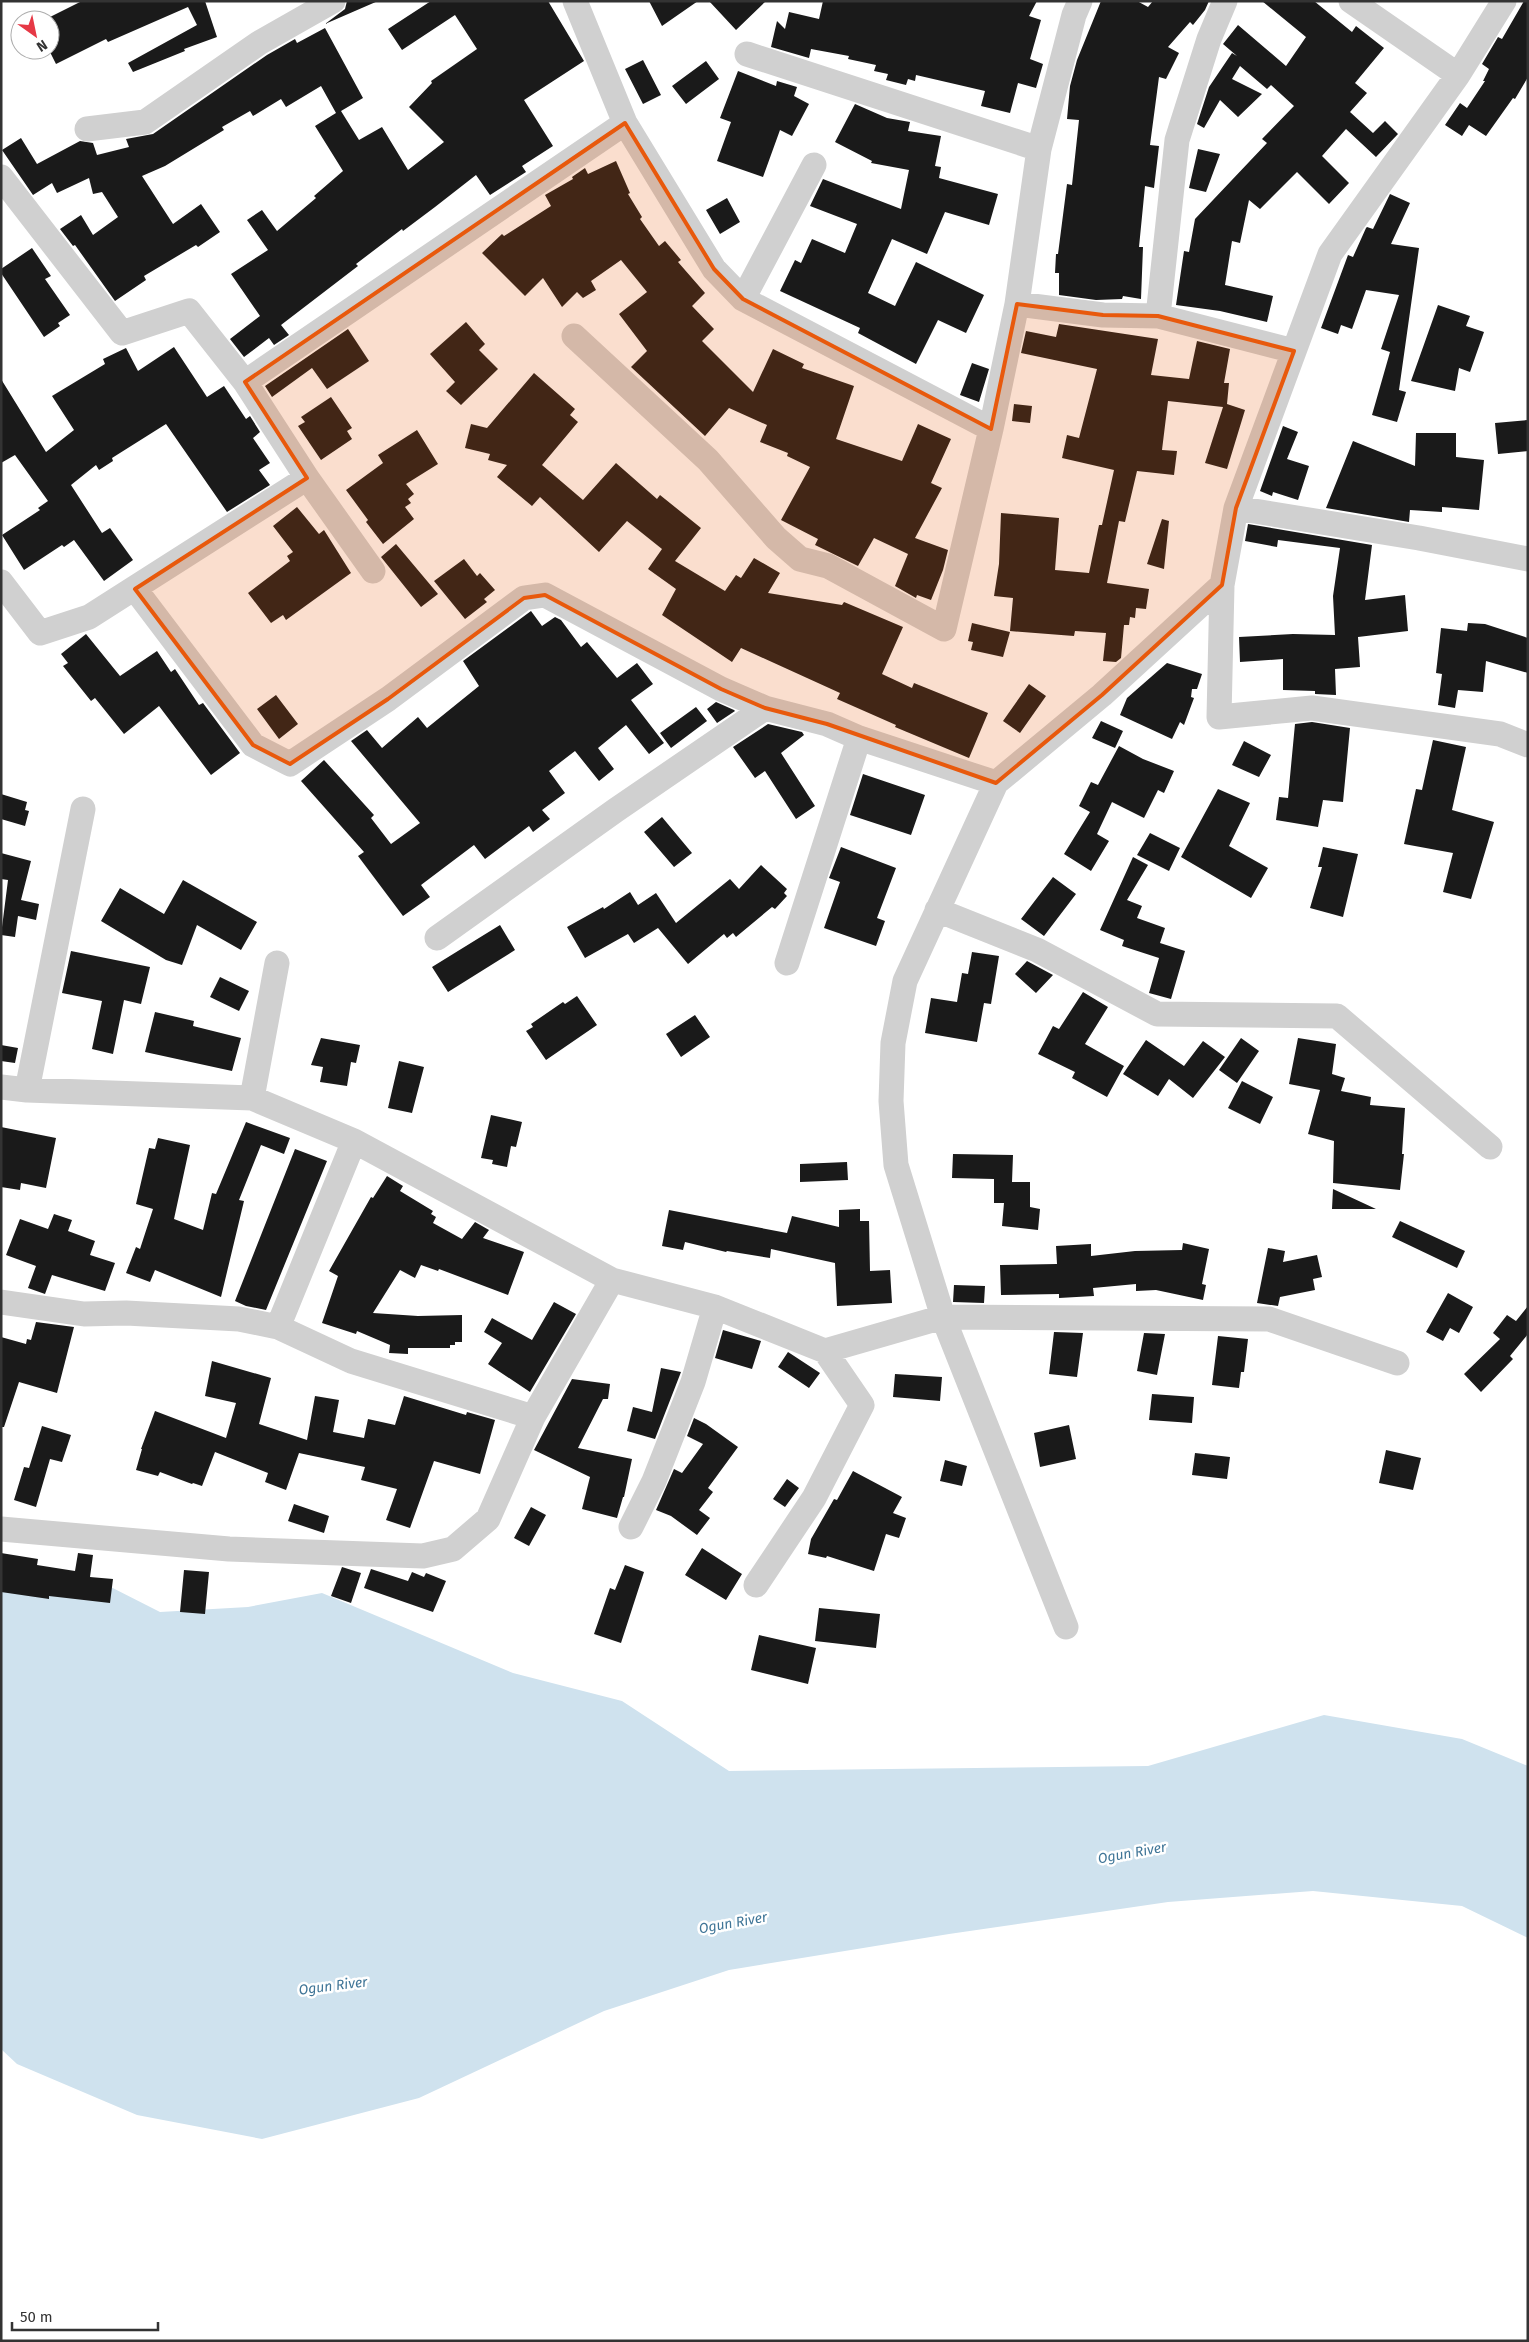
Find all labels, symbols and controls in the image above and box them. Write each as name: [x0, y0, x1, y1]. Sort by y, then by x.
north arrow: [10, 10, 60, 60]
text: N: [33, 36, 50, 55]
water label: Ogun River: [1096, 1839, 1168, 1867]
water label: Ogun River: [697, 1909, 769, 1937]
water label: Ogun River: [298, 1973, 369, 1999]
scale bar: [12, 2300, 159, 2332]
text: 50 m: [20, 2308, 53, 2326]

